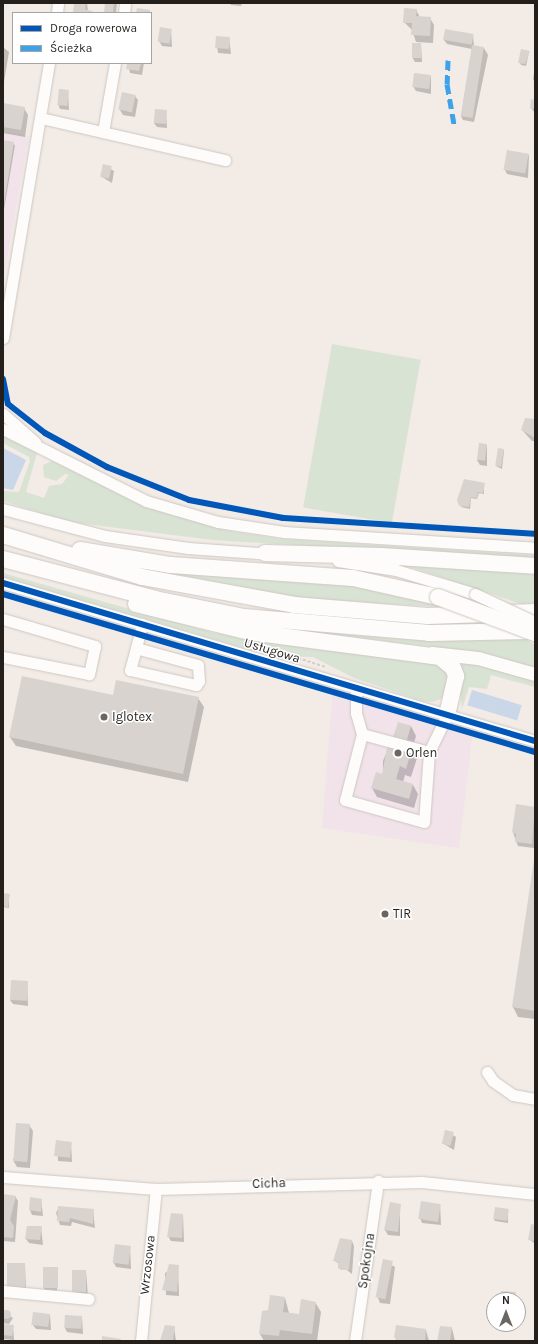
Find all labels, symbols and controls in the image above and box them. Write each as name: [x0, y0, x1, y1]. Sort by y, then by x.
legend: [12, 12, 152, 64]
text: Droga rowerowa: [50, 21, 137, 35]
text: Ścieżka: [50, 41, 92, 55]
street label: Usługowa: [242, 635, 302, 667]
place label: Iglotex: [112, 709, 152, 725]
marker: Iglotex: [99, 712, 109, 722]
place label: Orlen: [406, 745, 437, 761]
marker: Orlen: [393, 748, 403, 758]
place label: TIR: [393, 906, 411, 922]
marker: TIR: [380, 909, 390, 919]
street label: Cicha: [252, 1176, 286, 1192]
street label: Spokojna: [355, 1232, 379, 1290]
street label: Wrzosowa: [137, 1235, 159, 1295]
north arrow: [486, 1292, 526, 1332]
text: N: [502, 1294, 510, 1307]

